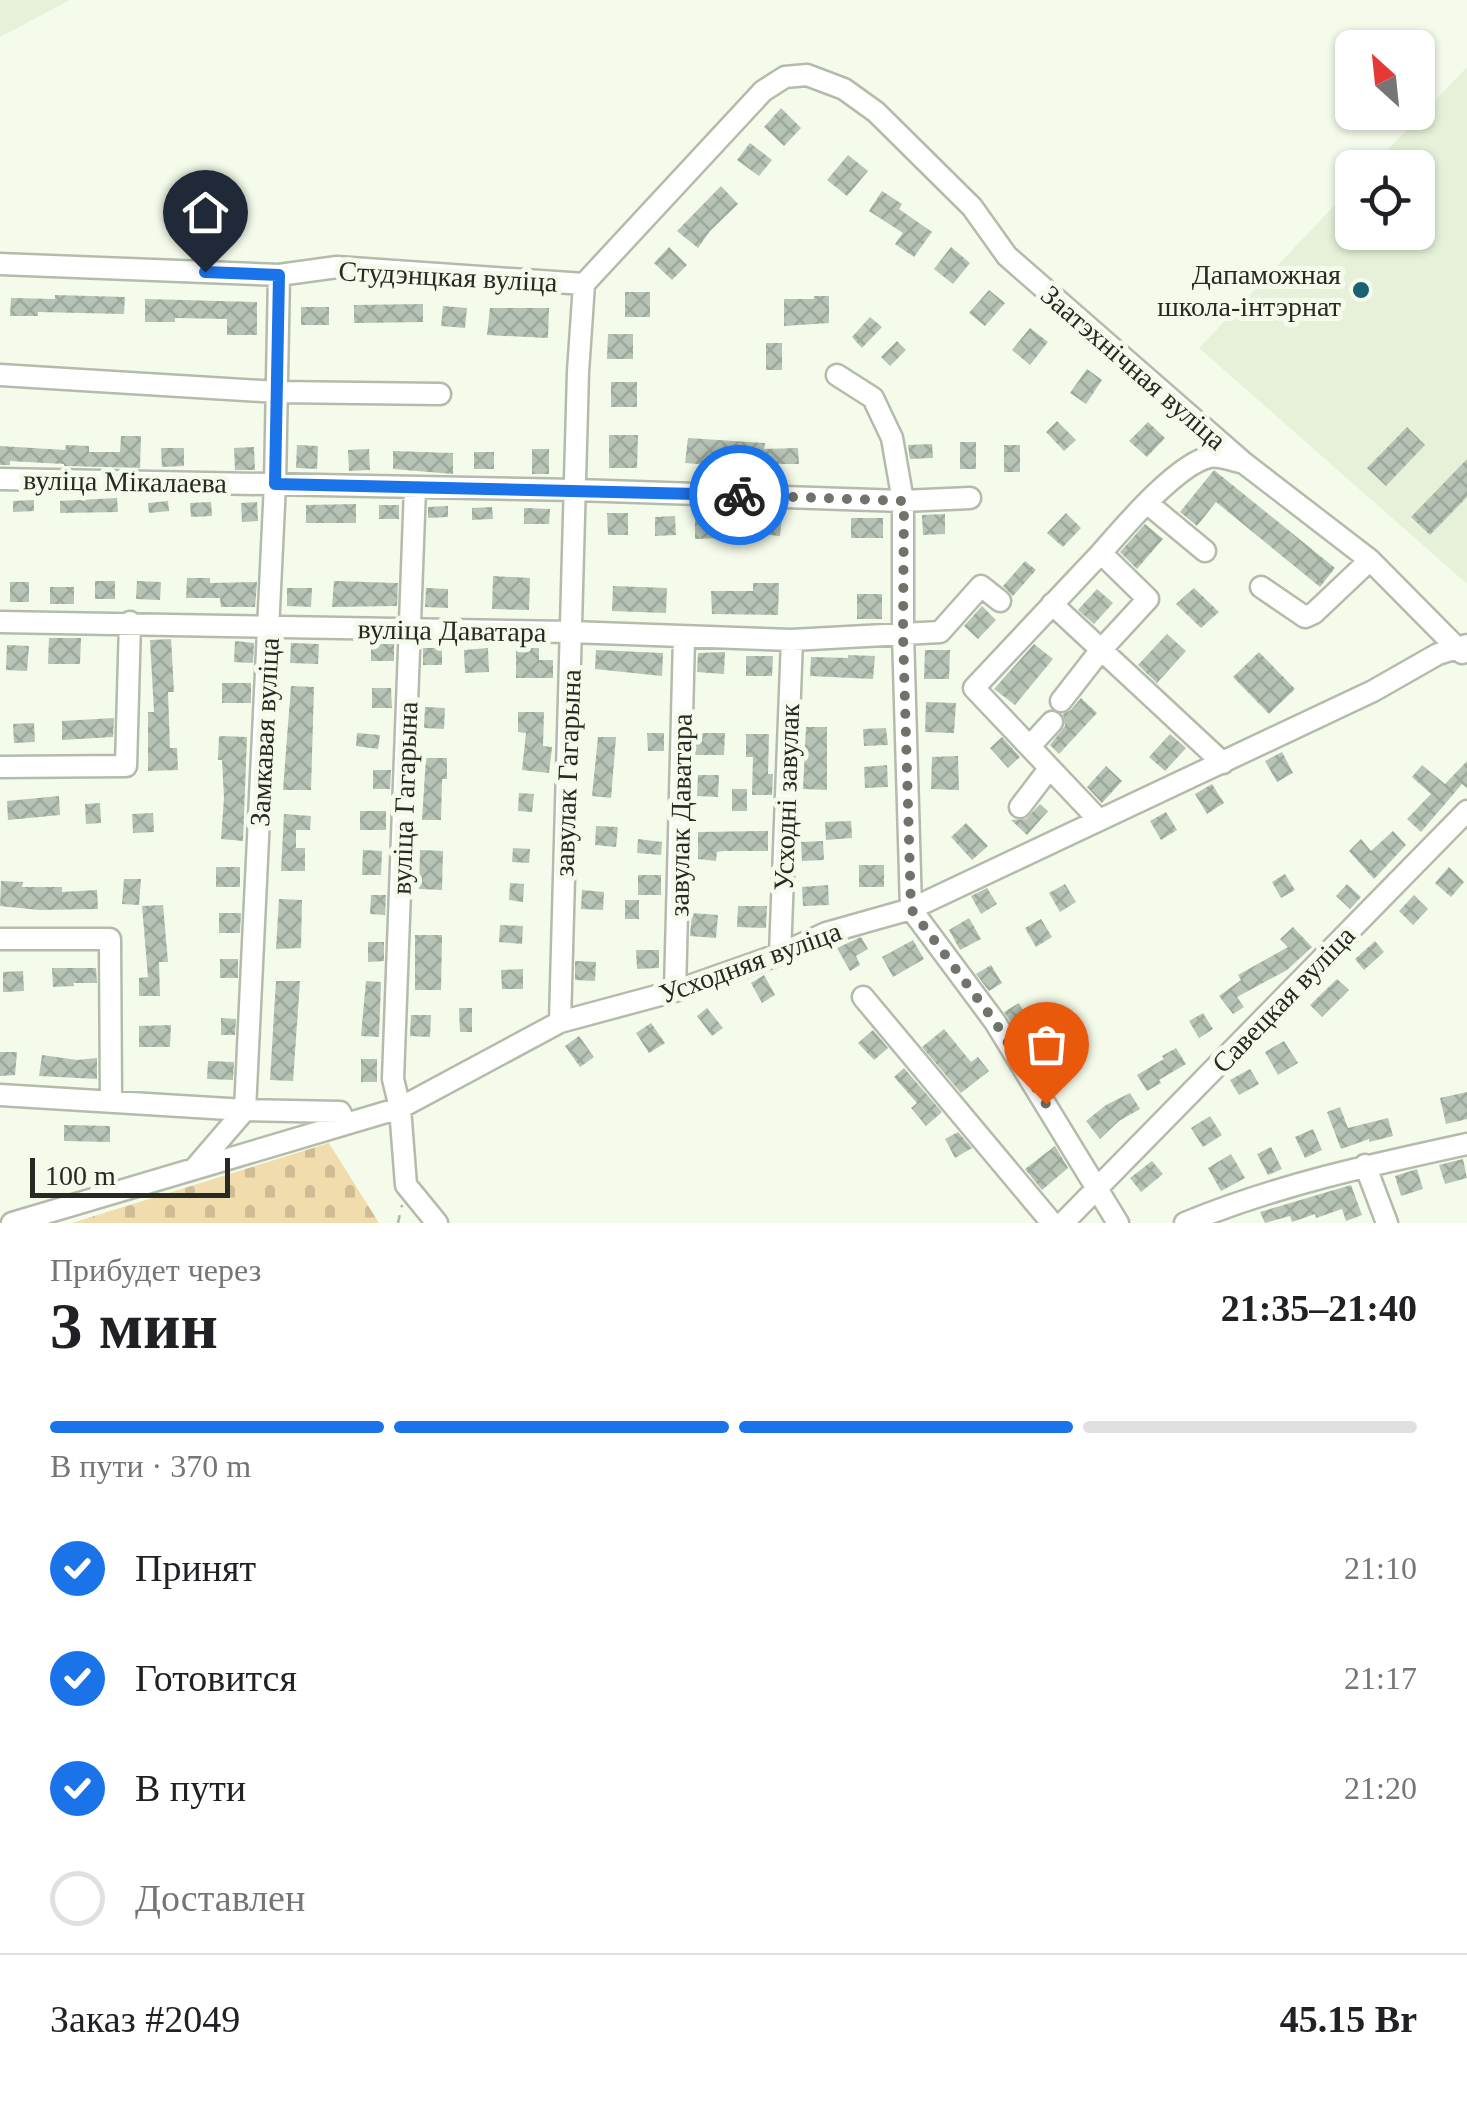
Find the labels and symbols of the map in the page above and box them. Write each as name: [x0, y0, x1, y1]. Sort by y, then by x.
north arrow: [1335, 30, 1435, 130]
pin: [163, 170, 248, 273]
street label: Студэнцкая вуліца: [338, 255, 559, 298]
place label: Дапаможная школа-інтэрнат: [1157, 259, 1341, 322]
street label: Заатэхнічная вуліца: [1035, 279, 1233, 456]
marker: Дапаможная школа-інтэрнат: [1350, 279, 1372, 301]
courier: [689, 445, 789, 545]
street label: вуліца Мікалаева: [23, 464, 228, 499]
street label: вуліца Даватара: [357, 613, 547, 648]
street label: Замкавая вуліца: [244, 636, 285, 827]
street label: завулак Гагарына: [548, 668, 587, 877]
street label: вуліца Гагарына: [386, 700, 423, 895]
street label: Усходні завулак: [768, 703, 805, 891]
street label: завулак Даватара: [663, 713, 698, 917]
street label: Усходняя вуліца: [655, 915, 846, 1010]
street label: Савецкая вуліца: [1206, 919, 1361, 1079]
pin: [1004, 1002, 1089, 1105]
scale bar: [30, 1153, 230, 1198]

